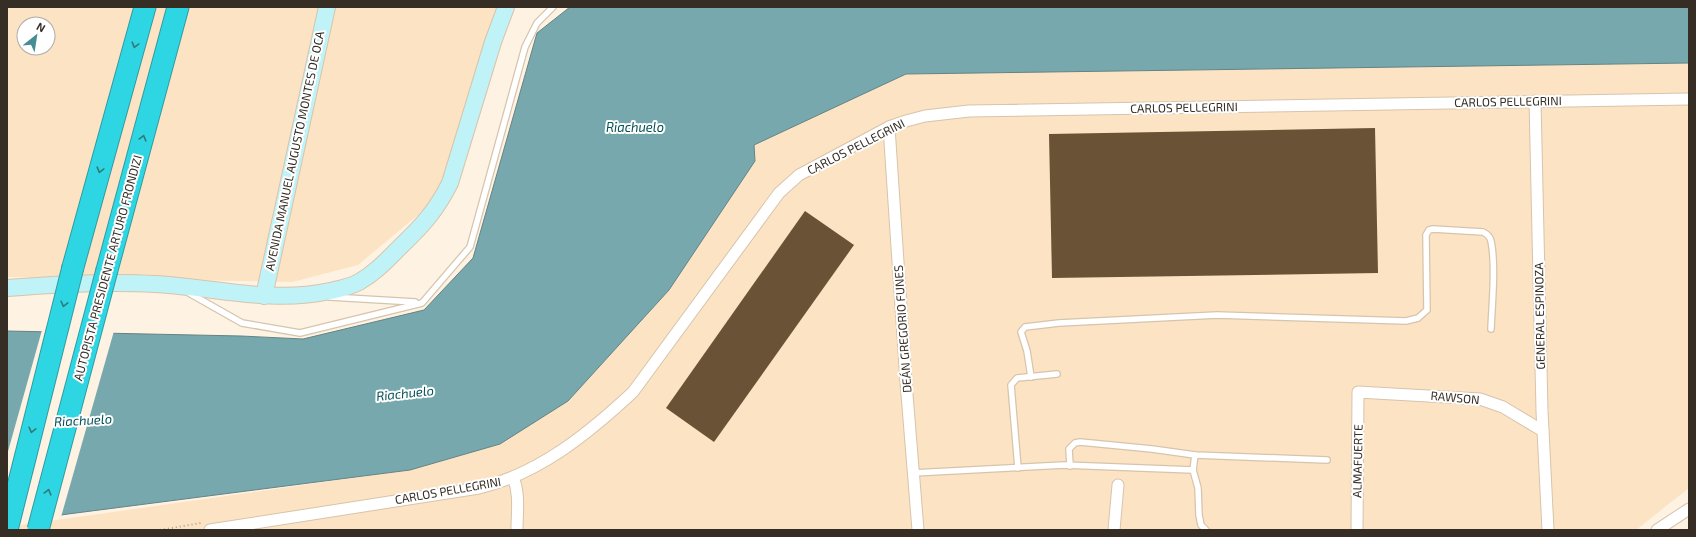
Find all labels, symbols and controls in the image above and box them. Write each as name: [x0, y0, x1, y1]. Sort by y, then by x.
north arrow: [16, 16, 56, 56]
text: N: [35, 19, 48, 35]
street label: AVENIDA MANUEL AUGUSTO MONTES DE OCA: [262, 29, 326, 272]
one-way arrow: [131, 41, 140, 48]
street label: CARLOS PELLEGRINI: [1454, 93, 1562, 109]
street label: CARLOS PELLEGRINI: [1130, 99, 1238, 115]
street label: CARLOS PELLEGRINI: [804, 115, 907, 177]
water label: Riachuelo: [606, 119, 664, 135]
one-way arrow: [138, 134, 147, 141]
street label: AUTOPISTA PRESIDENTE ARTURO FRONDIZI: [70, 153, 144, 382]
one-way arrow: [96, 166, 105, 173]
street label: GENERAL ESPINOZA: [1531, 262, 1547, 370]
street label: DEÁN GREGORIO FUNES: [891, 264, 913, 393]
one-way arrow: [60, 301, 68, 308]
water label: Riachuelo: [375, 382, 435, 404]
street label: RAWSON: [1430, 388, 1480, 406]
water label: Riachuelo: [54, 410, 112, 430]
street label: ALMAFUERTE: [1349, 424, 1365, 498]
one-way arrow: [28, 427, 37, 434]
street label: CARLOS PELLEGRINI: [394, 474, 502, 506]
one-way arrow: [43, 489, 52, 496]

